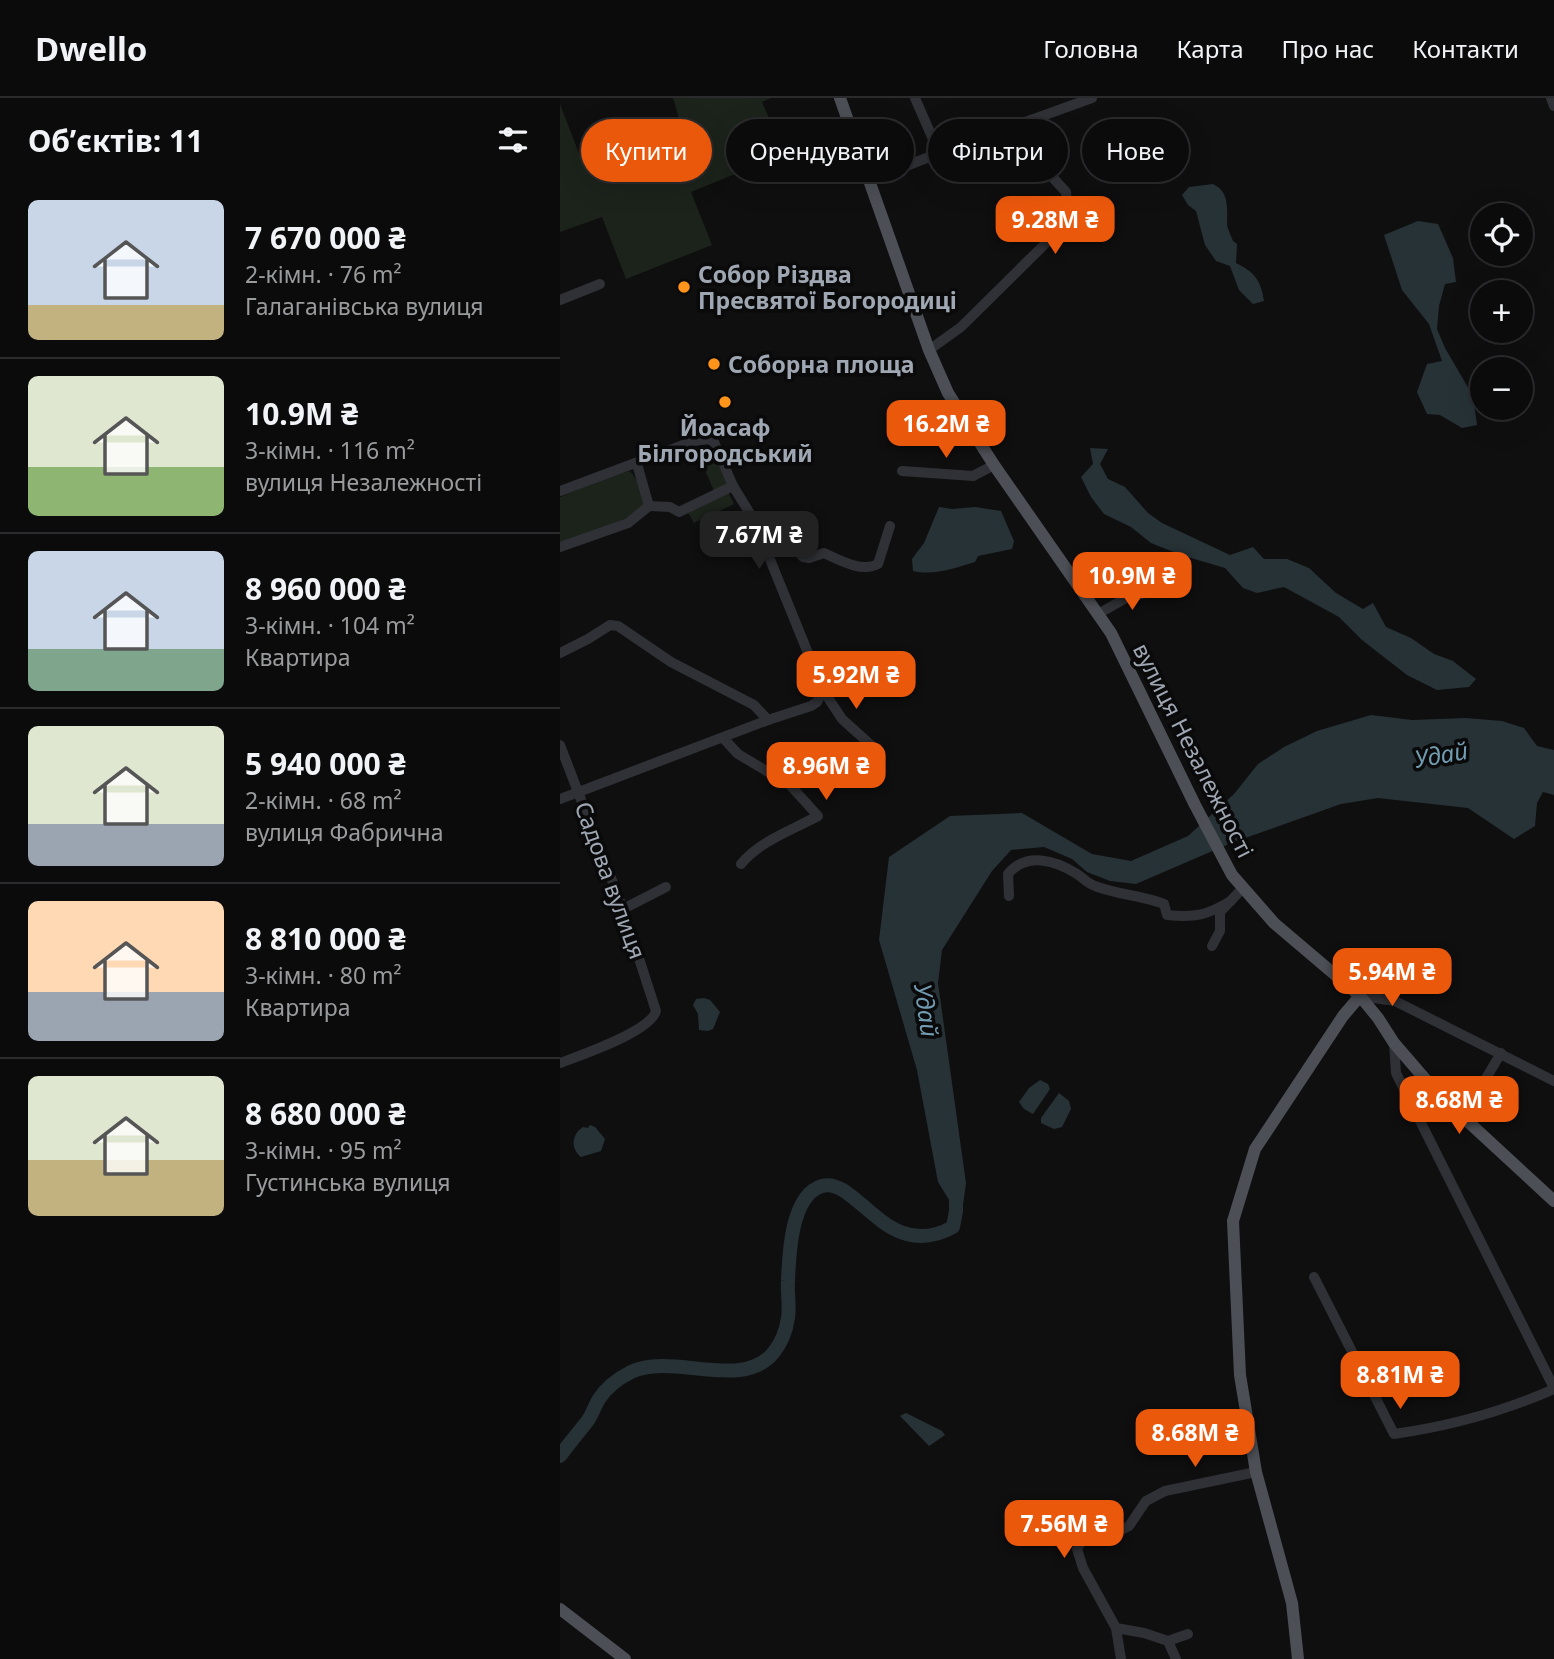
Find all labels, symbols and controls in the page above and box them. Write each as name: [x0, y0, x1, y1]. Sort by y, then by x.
text: Dwello: [35, 26, 147, 71]
text: Головна: [1043, 32, 1139, 65]
text: Карта: [1177, 32, 1244, 65]
text: Про нас: [1282, 32, 1374, 65]
text: Контакти: [1412, 32, 1519, 65]
chip: Купити: [581, 119, 712, 182]
chip: Орендувати: [726, 119, 914, 182]
chip: Фільтри: [928, 119, 1068, 182]
chip: Нове: [1082, 119, 1189, 182]
text: Об’єктів: 11: [28, 120, 203, 161]
icon: filters: [494, 121, 532, 159]
pin: 9.28M ₴: [990, 197, 1120, 256]
text: 9.28M ₴: [1012, 203, 1098, 235]
map controls: [1470, 203, 1533, 420]
button: locate: [1470, 203, 1533, 266]
text: 7 670 000 ₴: [245, 217, 406, 258]
icon: home: [84, 228, 168, 312]
text: 2-кімн. · 76 m²: [245, 258, 402, 290]
place label: Собор Різдва Пресвятої Богородиці: [698, 258, 957, 316]
marker: Собор Різдва Пресвятої Богородиці: [676, 279, 692, 295]
button: +: [1470, 280, 1533, 343]
text: Галаганівська вулиця: [245, 290, 484, 322]
place label: Соборна площа: [728, 348, 914, 380]
marker: Соборна площа: [706, 356, 722, 372]
button: −: [1470, 357, 1533, 420]
text: 10.9M ₴: [245, 393, 358, 434]
marker: Йоасаф Білгородський: [717, 394, 733, 410]
pin: 16.2M ₴: [881, 400, 1011, 460]
icon: home: [84, 404, 168, 488]
text: 16.2M ₴: [903, 407, 989, 439]
place label: Йоасаф Білгородський: [637, 411, 813, 469]
text: 3-кімн. · 116 m²: [245, 434, 415, 466]
text: вулиця Незалежності: [245, 466, 482, 498]
pin: 7.67M ₴: [694, 512, 824, 571]
text: 7.67M ₴: [716, 518, 802, 550]
pin: 10.9M ₴: [1067, 552, 1197, 612]
text: 10.9M ₴: [1089, 559, 1175, 591]
text: 8 960 000 ₴: [245, 568, 406, 609]
icon: home: [84, 579, 168, 663]
text: 3-кімн. · 104 m²: [245, 609, 415, 641]
street label: вулиця Незалежності: [1126, 637, 1262, 863]
text: Квартира: [245, 641, 351, 673]
pin: 5.92M ₴: [791, 652, 921, 711]
text: 5.92M ₴: [813, 658, 899, 690]
water label: Удай: [1412, 733, 1470, 775]
pin: 8.96M ₴: [761, 742, 891, 802]
text: 5 940 000 ₴: [245, 743, 406, 784]
text: 8.96M ₴: [783, 749, 869, 781]
icon: home: [84, 754, 168, 838]
text: 2-кімн. · 68 m²: [245, 784, 402, 816]
street label: Садова вулиця: [568, 797, 654, 963]
text: вулиця Фабрична: [245, 816, 443, 848]
text: 8 810 000 ₴: [245, 918, 406, 959]
icon: home: [84, 929, 168, 1013]
pin: 5.94M ₴: [1327, 948, 1457, 1008]
text: 5.94M ₴: [1349, 955, 1435, 987]
text: 3-кімн. · 80 m²: [245, 959, 402, 991]
water label: Удай: [907, 981, 947, 1039]
text: Квартира: [245, 991, 351, 1023]
pin: 8.68M ₴: [1394, 1076, 1524, 1136]
text: 8.68M ₴: [1416, 1083, 1502, 1115]
text: 8 680 000 ₴: [245, 1093, 406, 1134]
icon: home: [84, 1104, 168, 1188]
text: 3-кімн. · 95 m²: [245, 1134, 402, 1166]
text: Густинська вулиця: [245, 1166, 451, 1198]
pin: 8.81M ₴: [1335, 1352, 1465, 1411]
text: 8.81M ₴: [1357, 1358, 1443, 1390]
pin: 8.68M ₴: [1130, 1410, 1260, 1469]
text: 8.68M ₴: [1152, 1416, 1238, 1448]
pin: 7.56M ₴: [999, 1500, 1129, 1560]
text: 7.56M ₴: [1021, 1507, 1107, 1539]

